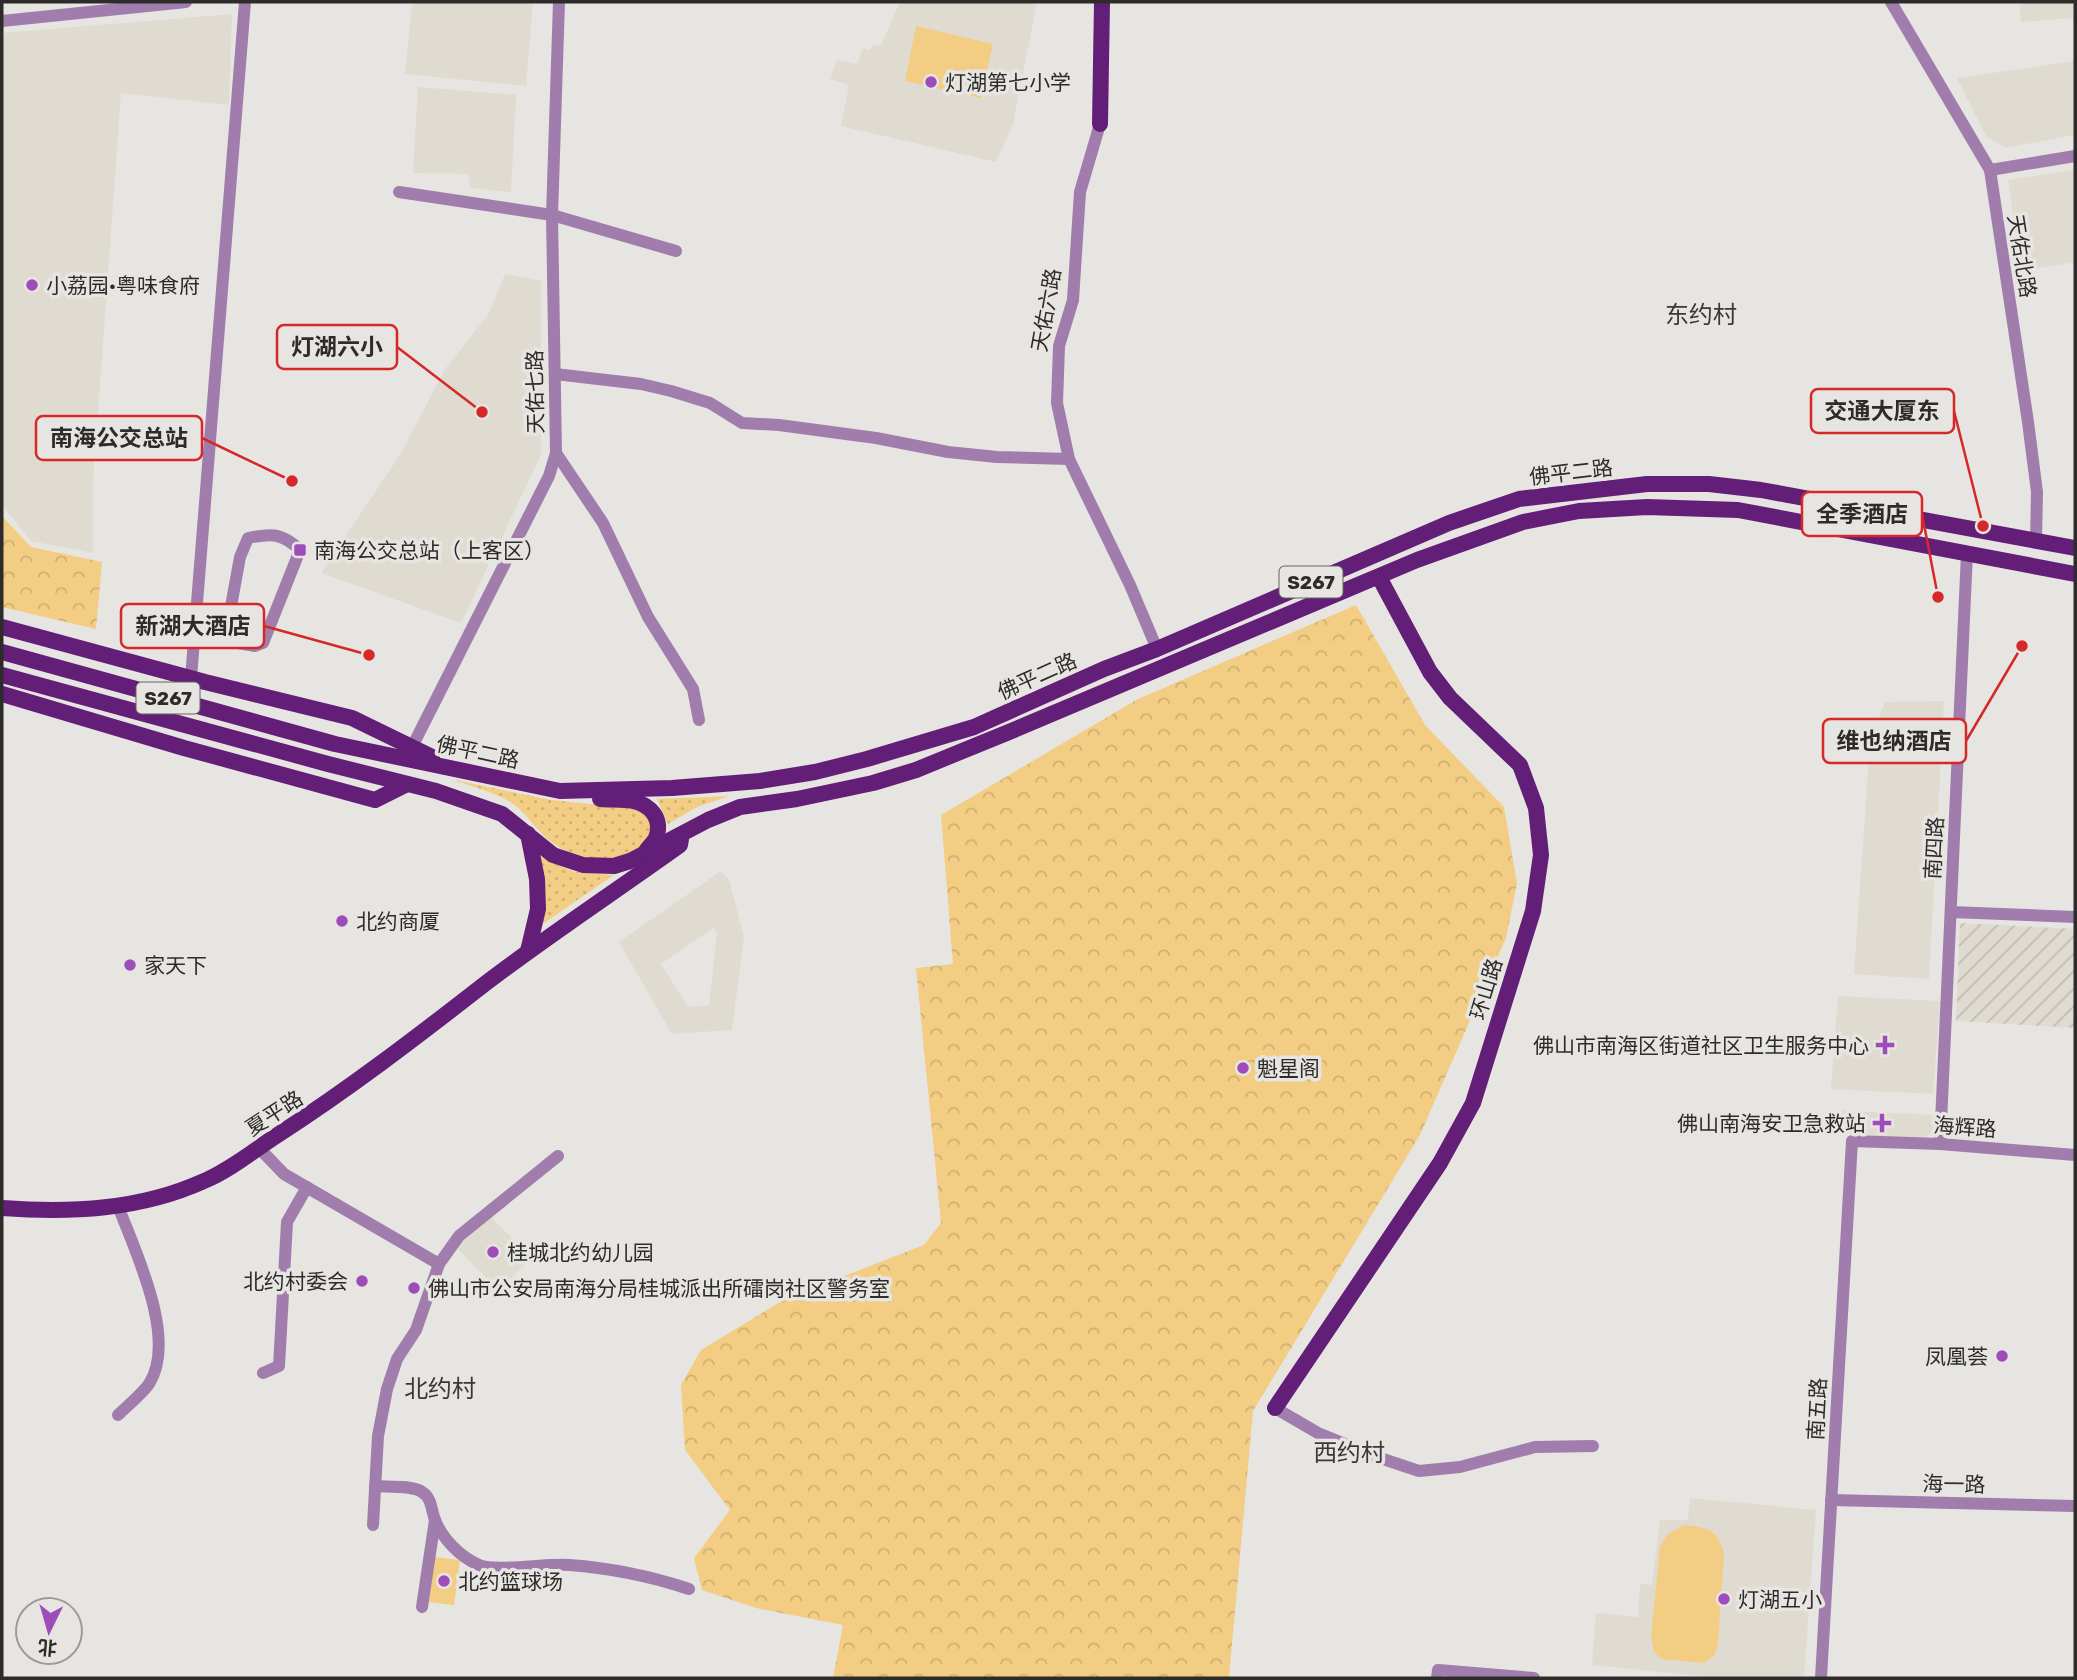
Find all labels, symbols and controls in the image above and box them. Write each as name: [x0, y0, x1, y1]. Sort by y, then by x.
place label: 灯湖第七小学: [945, 70, 1071, 95]
marker: 灯湖第七小学: [923, 74, 939, 90]
street label: 天佑北路: [2003, 213, 2041, 299]
street label: 天佑六路: [1026, 266, 1066, 354]
place label: 小荔园·粤味食府: [46, 273, 200, 298]
marker: 小荔园·粤味食府: [24, 277, 40, 293]
district label: 东约村: [1665, 301, 1737, 329]
callout: 灯湖六小: [277, 325, 397, 369]
text: 灯湖六小: [291, 333, 383, 361]
street label: 天佑七路: [522, 350, 548, 434]
callout: 交通大厦东: [1811, 389, 1954, 433]
text: 交通大厦东: [1825, 397, 1940, 425]
callout: 南海公交总站: [36, 416, 202, 460]
text: 南海公交总站: [50, 424, 188, 452]
street label: 佛平二路: [1528, 454, 1614, 490]
callout: 全季酒店: [1802, 492, 1922, 536]
text: 全季酒店: [1816, 500, 1908, 528]
place label: 南海公交总站（上客区）: [314, 538, 545, 563]
marker: 南海公交总站（上客区）: [292, 542, 308, 558]
road number: S267: [1280, 566, 1342, 597]
callout: 新湖大酒店: [121, 604, 264, 648]
text: 新湖大酒店: [136, 612, 251, 640]
street label: 佛平二路: [994, 647, 1080, 705]
road number: S267: [136, 682, 200, 713]
callout: 维也纳酒店: [1823, 719, 1966, 763]
text: 维也纳酒店: [1837, 727, 1952, 755]
street label: 佛平二路: [434, 731, 522, 773]
street label: 南四路: [1920, 816, 1948, 880]
place label: 北约商厦: [356, 909, 440, 934]
marker: 北约商厦: [334, 913, 350, 929]
place label: 家天下: [144, 953, 207, 978]
street label: 环山路: [1465, 955, 1507, 1023]
marker: 家天下: [122, 957, 138, 973]
place label: 佛山市南海区街道社区卫生服务中心: [1533, 1033, 1869, 1058]
marker: 佛山市南海区街道社区卫生服务中心: [1875, 1035, 1895, 1055]
place label: 魁星阁: [1257, 1056, 1320, 1081]
marker: 魁星阁: [1235, 1060, 1251, 1076]
street label: 夏平路: [241, 1085, 307, 1141]
place label: 佛山南海安卫急救站: [1677, 1111, 1866, 1136]
street label: 海辉路: [1933, 1112, 1997, 1142]
marker: 佛山南海安卫急救站: [1872, 1113, 1892, 1133]
place label: 桂城北约幼儿园: [507, 1240, 654, 1265]
marker: 桂城北约幼儿园: [485, 1244, 501, 1260]
place label: 北约村委会: [243, 1269, 348, 1294]
marker: 北约村委会: [354, 1273, 370, 1289]
place label: 佛山市公安局南海分局桂城派出所礌岗社区警务室: [428, 1276, 890, 1301]
marker: 佛山市公安局南海分局桂城派出所礌岗社区警务室: [406, 1280, 422, 1296]
place label: 凤凰荟: [1925, 1344, 1988, 1369]
marker: 凤凰荟: [1994, 1348, 2010, 1364]
district label: 北约村: [404, 1375, 476, 1403]
street label: 南五路: [1803, 1377, 1831, 1441]
district label: 西约村: [1313, 1439, 1385, 1467]
street label: 海一路: [1922, 1471, 1986, 1497]
place label: 北约篮球场: [458, 1569, 563, 1594]
marker: 北约篮球场: [436, 1573, 452, 1589]
place label: 灯湖五小: [1738, 1587, 1822, 1612]
marker: 灯湖五小: [1716, 1591, 1732, 1607]
north arrow: [14, 1596, 84, 1666]
text: 北: [37, 1635, 58, 1660]

